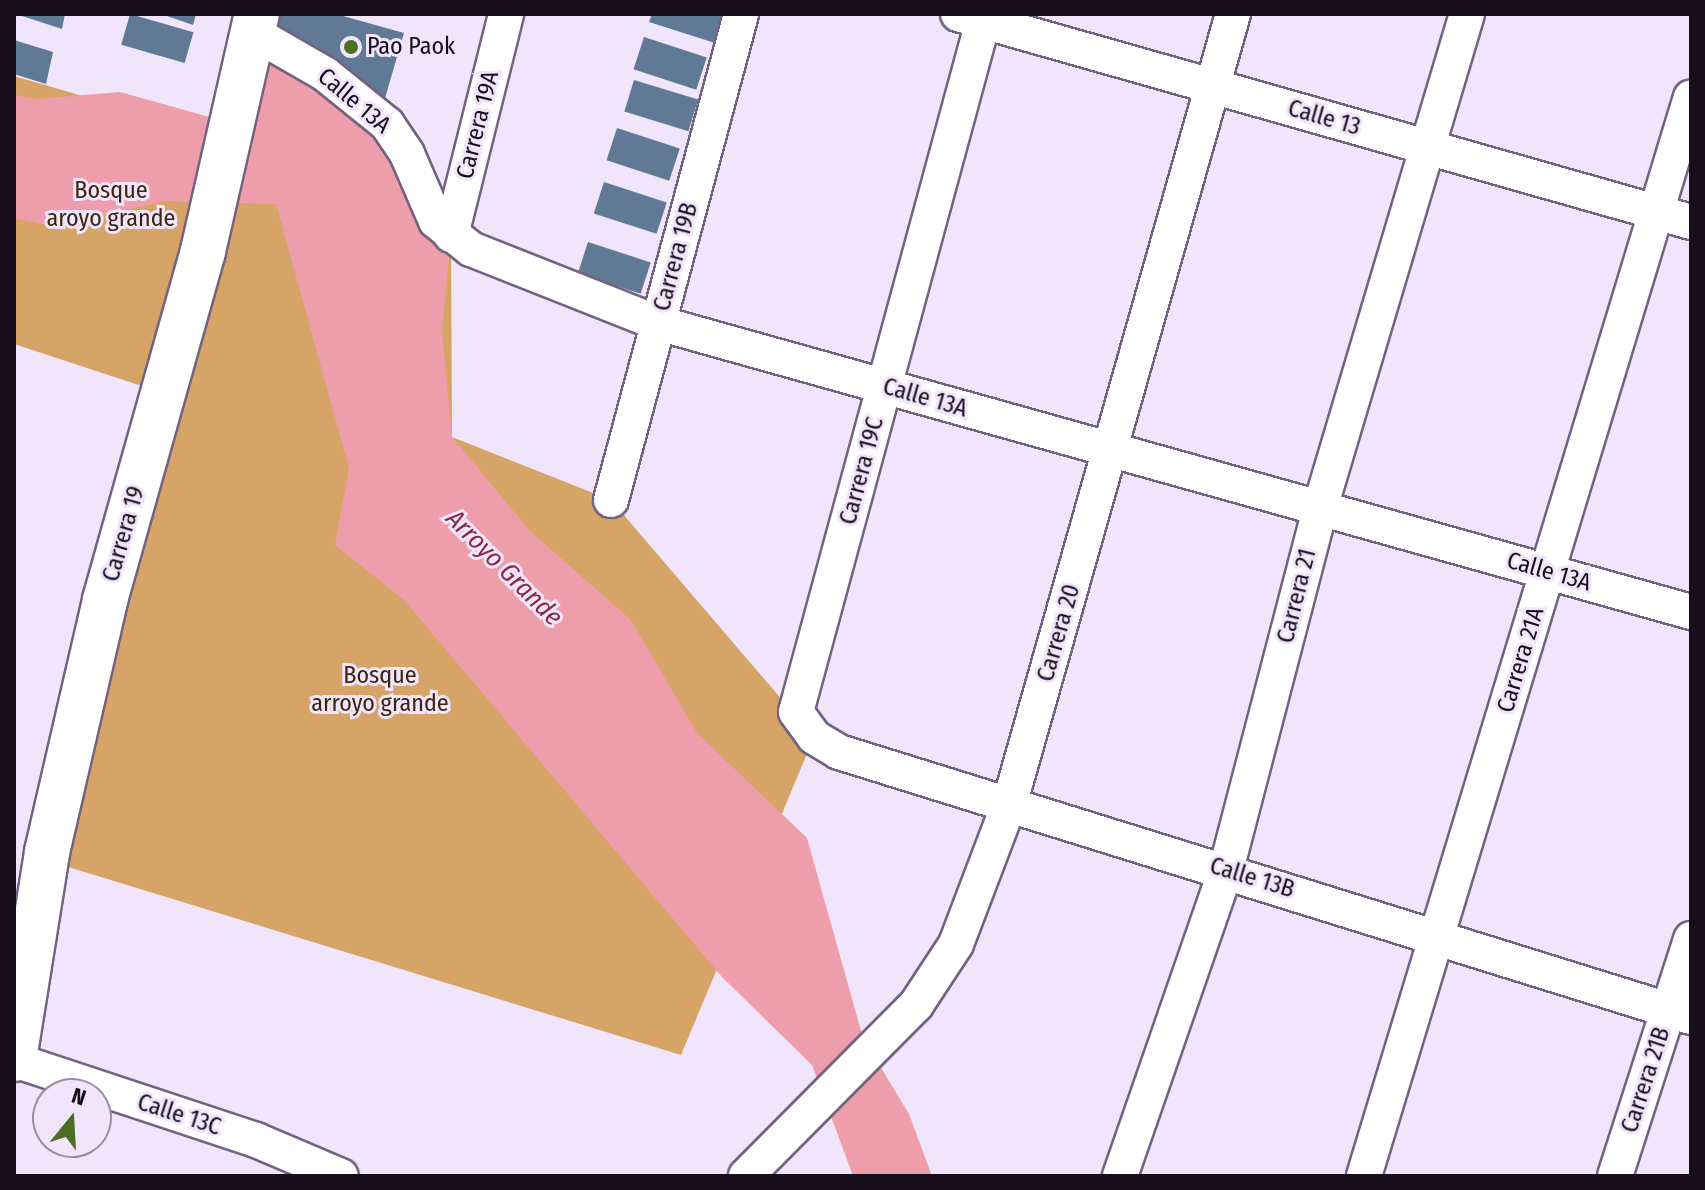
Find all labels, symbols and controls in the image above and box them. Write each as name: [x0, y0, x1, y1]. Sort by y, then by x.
place label: Pao Paok: [367, 33, 455, 61]
marker: Pao Paok: [342, 38, 360, 56]
street label: Calle 13A: [312, 62, 396, 140]
street label: Carrera 19A: [451, 68, 505, 182]
street label: Calle 13: [1285, 94, 1363, 142]
park label: Bosque aroyo grande: [47, 177, 175, 233]
street label: Carrera 19B: [648, 200, 704, 314]
street label: Calle 13A: [880, 372, 970, 424]
street label: Carrera 19C: [834, 414, 890, 528]
street label: Carrera 19: [97, 483, 151, 585]
water label: Arroyo Grande: [439, 503, 569, 633]
street label: Carrera 21: [1271, 546, 1323, 646]
street label: Calle 13A: [1504, 546, 1594, 598]
street label: Carrera 20: [1031, 581, 1087, 685]
street label: Carrera 21A: [1491, 604, 1551, 716]
park label: Bosque arroyo grande: [311, 662, 449, 718]
street label: Calle 13B: [1206, 852, 1298, 904]
street label: Carrera 21B: [1615, 1024, 1677, 1136]
north arrow: [32, 1078, 112, 1158]
text: N: [69, 1082, 89, 1111]
street label: Calle 13C: [134, 1088, 224, 1142]

